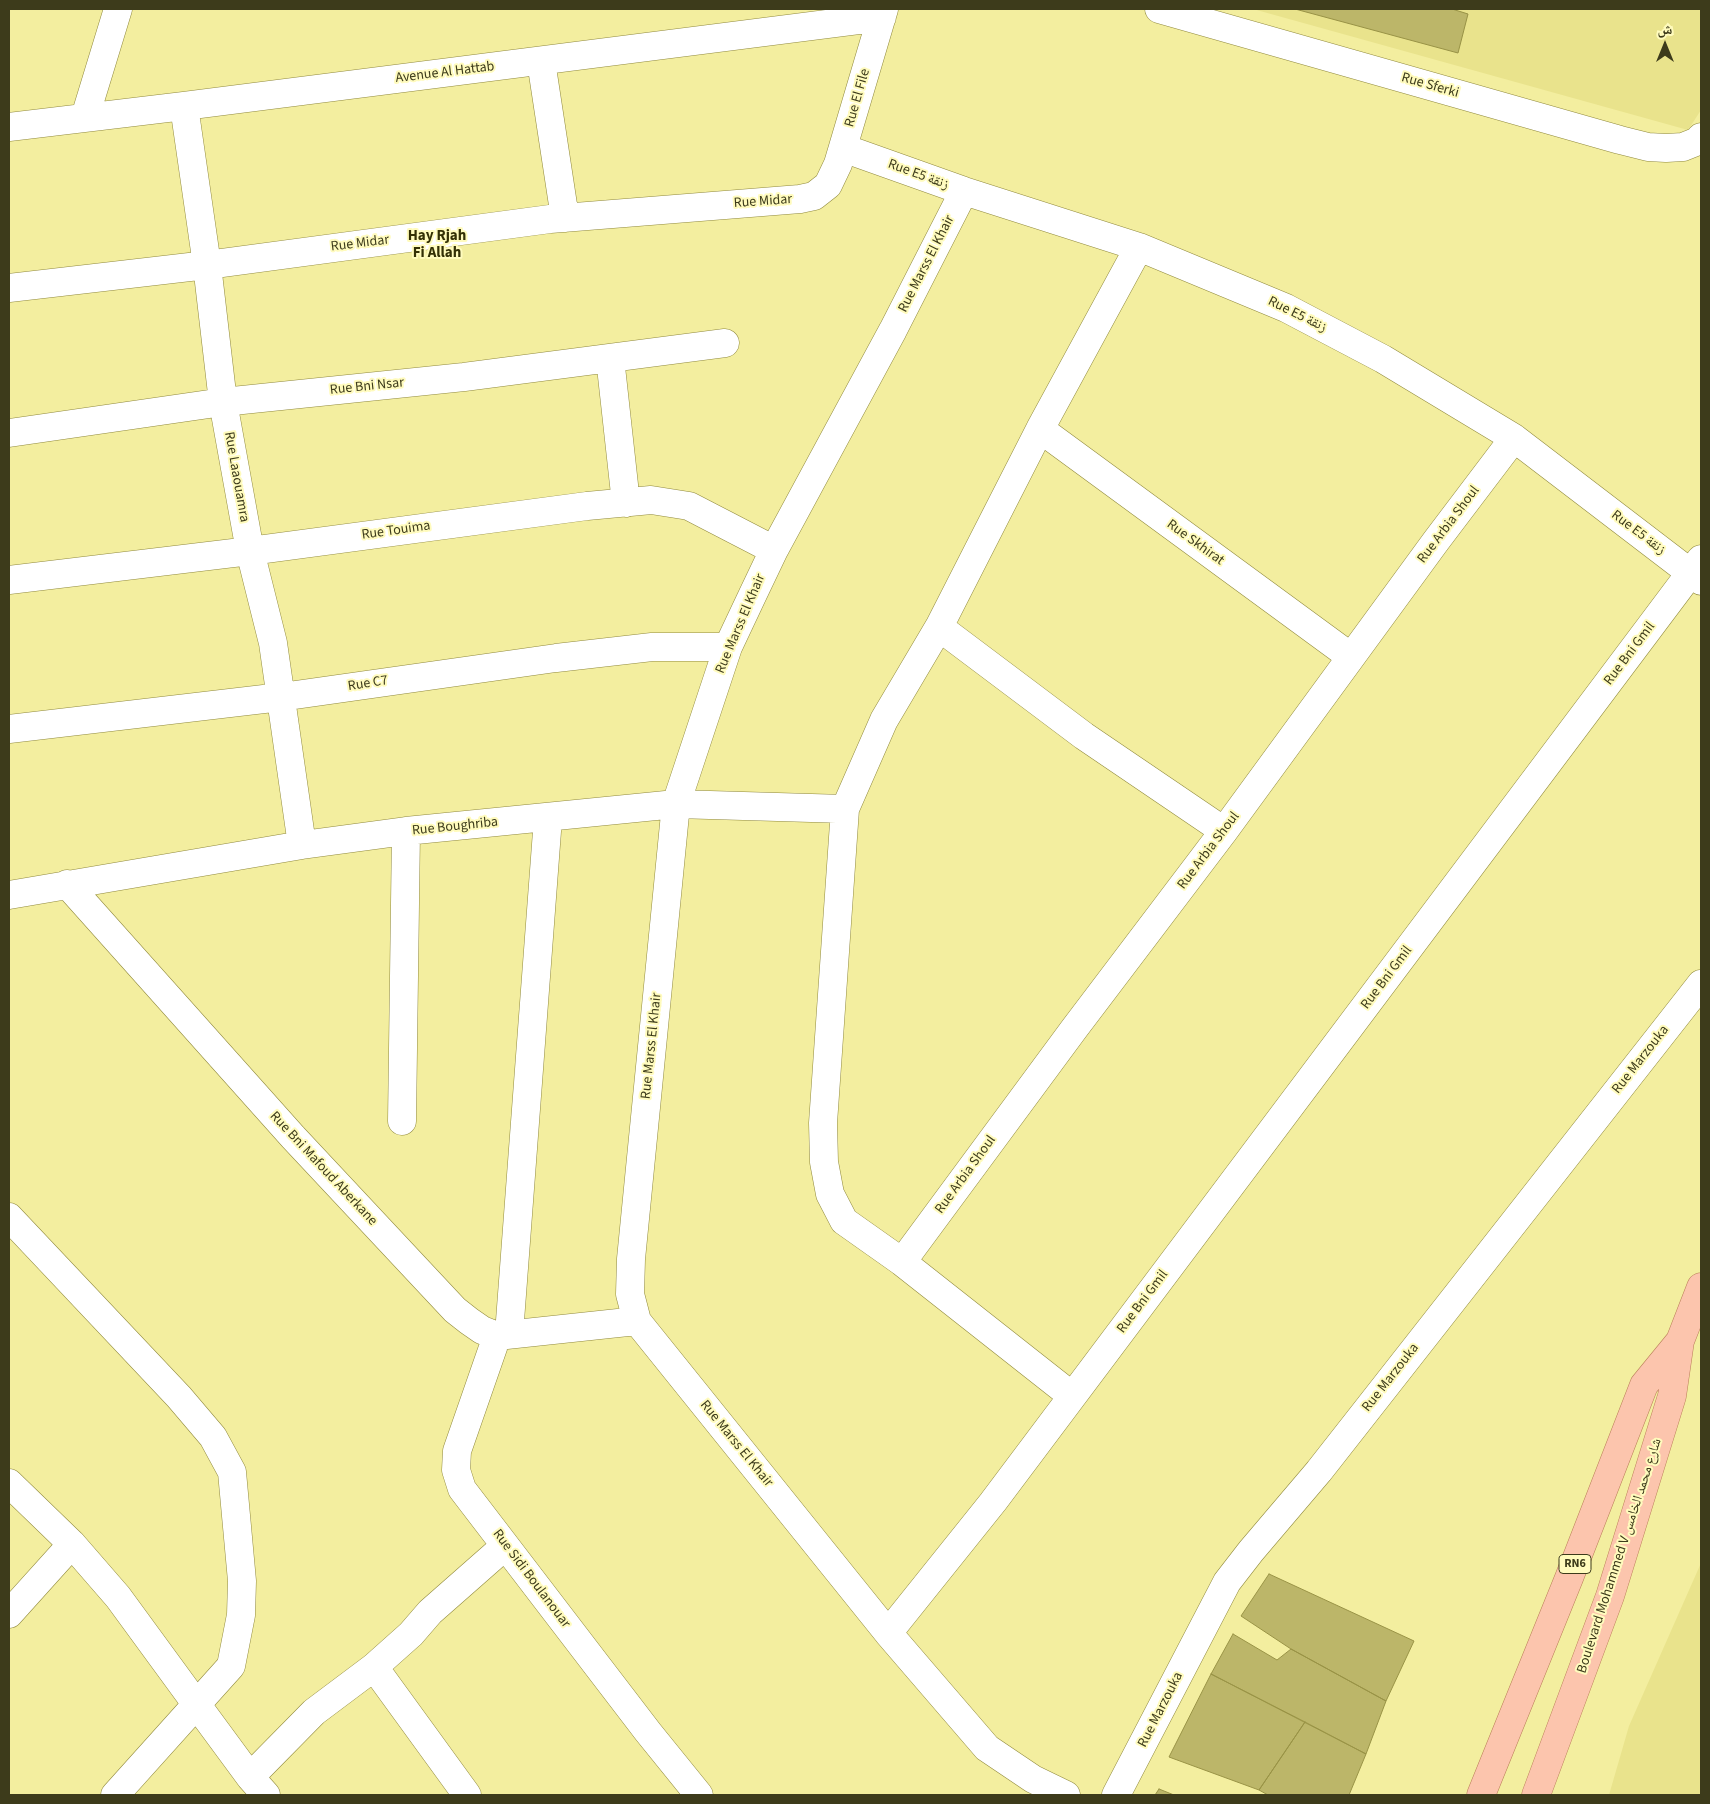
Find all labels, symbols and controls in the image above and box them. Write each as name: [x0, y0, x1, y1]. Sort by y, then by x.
north arrow: [1640, 20, 1690, 70]
text: ش: [1658, 20, 1672, 40]
street label: Avenue Al Hattab: [395, 59, 495, 87]
street label: Rue El File: [842, 67, 874, 129]
street label: Rue Sferki: [1399, 70, 1461, 102]
street label: Rue E5 زنقة: [885, 156, 951, 194]
street label: Rue Midar: [733, 192, 793, 212]
street label: Rue Marss El Khair: [895, 213, 959, 315]
district label: Hay Rjah Fi Allah: [408, 228, 466, 263]
street label: Rue Midar: [330, 232, 390, 256]
street label: Rue E5 زنقة: [1265, 294, 1329, 336]
street label: Rue Bni Nsar: [329, 375, 405, 399]
street label: Rue Laaouamra: [220, 430, 252, 524]
street label: Rue Arbia Shoul: [1414, 483, 1484, 567]
street label: Rue E5 زنقة: [1608, 507, 1668, 559]
street label: Rue Skhirat: [1163, 517, 1227, 569]
street label: Rue Touima: [361, 518, 431, 544]
street label: Rue Marss El Khair: [712, 572, 770, 676]
street label: Rue Bni Gmil: [1601, 619, 1659, 689]
street label: Rue C7: [347, 673, 389, 695]
street label: Rue Arbia Shoul: [1174, 809, 1244, 893]
street label: Rue Boughriba: [411, 814, 499, 840]
street label: Rue Bni Gmil: [1358, 943, 1416, 1013]
street label: Rue Marss El Khair: [638, 992, 666, 1100]
street label: Rue Marzouka: [1609, 1022, 1673, 1098]
street label: Rue Bni Mafoud Aberkane: [266, 1108, 380, 1230]
street label: Rue Arbia Shoul: [932, 1133, 1000, 1217]
street label: Rue Bni Gmil: [1114, 1267, 1172, 1337]
street label: Rue Marzouka: [1359, 1340, 1423, 1416]
street label: Rue Marss El Khair: [696, 1397, 776, 1491]
street label: Boulevard Mohammed V شارع محمد الخامس: [1574, 1436, 1666, 1676]
street label: Rue Sidi Boulanouar: [488, 1526, 574, 1632]
road number: RN6: [1559, 1555, 1591, 1574]
street label: Rue Marzouka: [1135, 1670, 1187, 1750]

